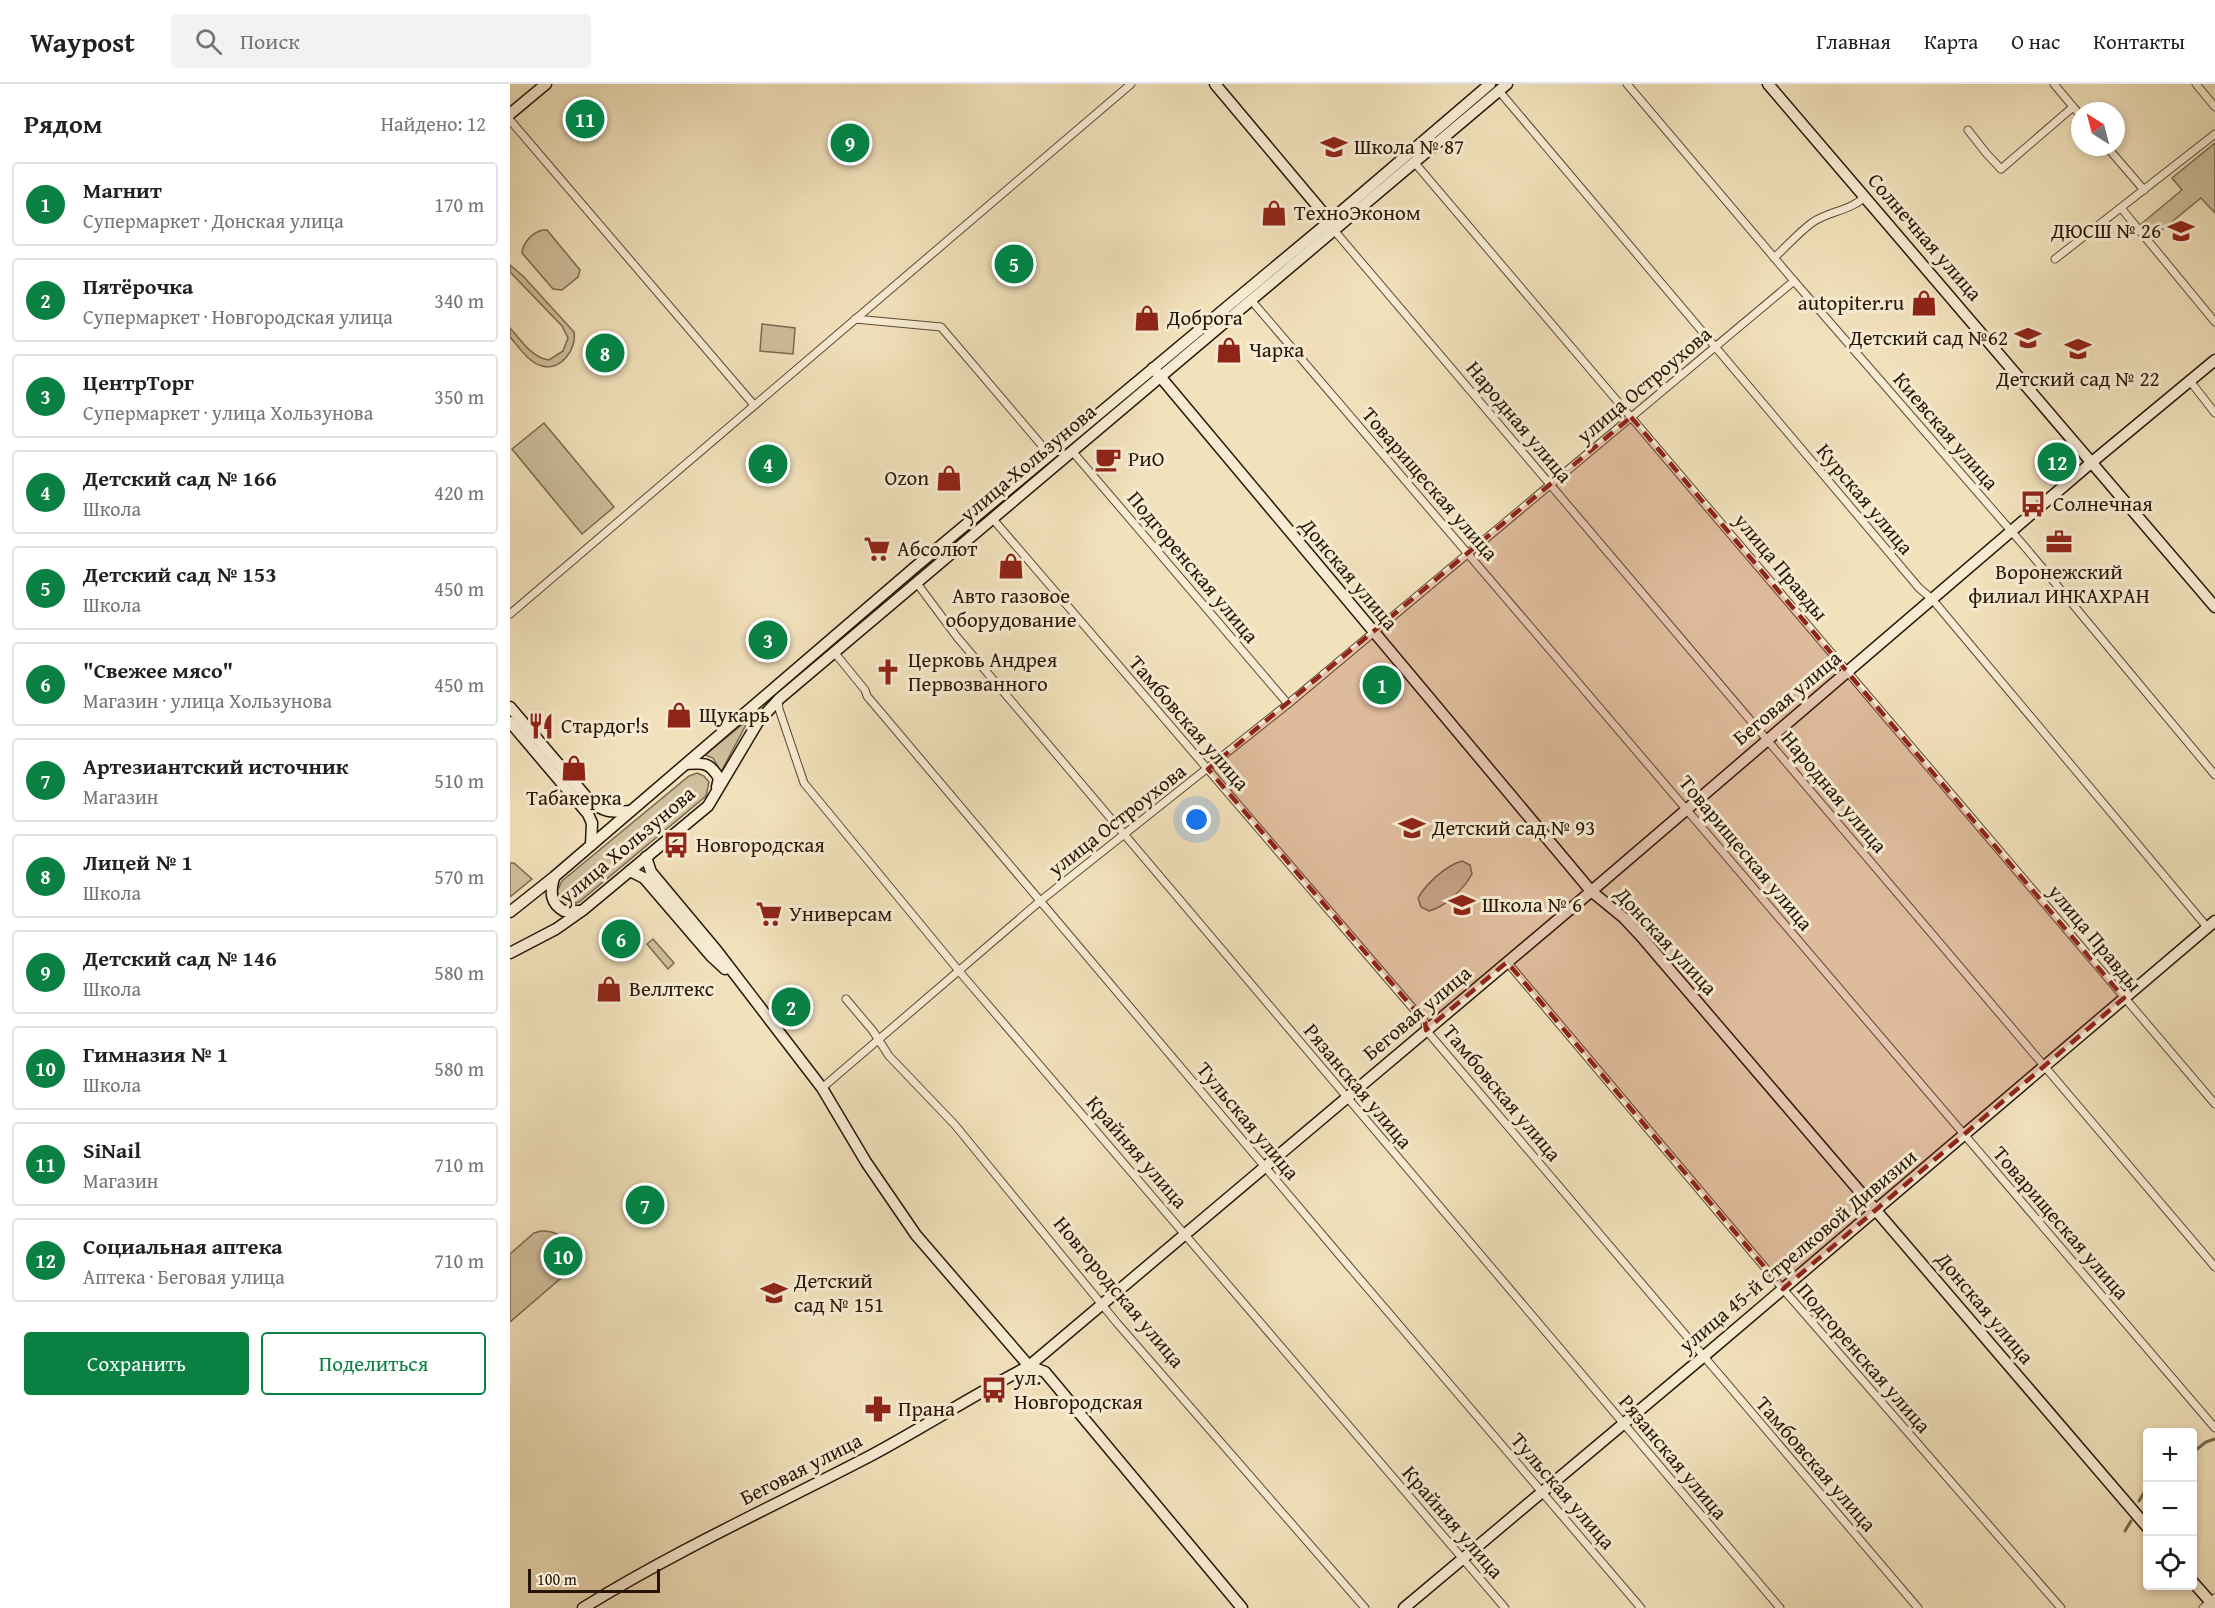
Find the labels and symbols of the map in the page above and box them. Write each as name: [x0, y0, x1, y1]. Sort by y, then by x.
pin: 11: [566, 96, 604, 141]
north arrow: [2071, 102, 2125, 156]
pin: 9: [830, 120, 870, 166]
place label: Школа № 87: [1354, 131, 1464, 162]
school or university icon: Школа № 87: [1319, 132, 1349, 162]
street label: Солнечная улица: [1861, 166, 1990, 308]
place label: ТехноЭконом: [1294, 197, 1421, 228]
shop icon: ТехноЭконом: [1259, 198, 1289, 228]
place label: ДЮСШ № 26: [2050, 215, 2161, 246]
school or university icon: ДЮСШ № 26: [2166, 216, 2196, 246]
pin: 5: [994, 242, 1034, 286]
place label: autopiter.ru: [1798, 287, 1905, 318]
shop icon: autopiter.ru: [1909, 288, 1939, 318]
place label: Доброга: [1166, 302, 1243, 333]
shop icon: Доброга: [1132, 303, 1162, 333]
street label: улица Остроухова: [1569, 319, 1718, 451]
place label: Детский сад №62: [1848, 322, 2008, 353]
school or university icon: Детский сад №62: [2013, 323, 2043, 353]
pin: 8: [586, 330, 625, 376]
place label: Чарка: [1249, 334, 1304, 365]
school or university icon: Детский сад № 22: [2063, 334, 2093, 364]
shop icon: Чарка: [1214, 335, 1244, 365]
street label: Народная улица: [1459, 354, 1580, 490]
place label: Детский сад № 22: [1995, 363, 2160, 394]
street label: Киевская улица: [1886, 365, 2007, 497]
street label: улица Хользунова: [952, 396, 1103, 530]
street label: Товарищеская улица: [1355, 400, 1506, 567]
street label: Курская улица: [1809, 436, 1921, 561]
pin: 12: [2038, 440, 2076, 484]
pin: 4: [748, 442, 788, 487]
place label: РиО: [1128, 443, 1165, 474]
cafe icon: РиО: [1093, 444, 1123, 474]
place label: Ozon: [885, 462, 929, 493]
shop icon: Ozon: [934, 463, 964, 493]
street label: Подгоренская улица: [1120, 484, 1267, 650]
place label: Солнечная: [2053, 488, 2153, 519]
bus stop icon: Солнечная: [2018, 489, 2048, 519]
street label: улица Правды: [1726, 505, 1836, 628]
street label: Донская улица: [1292, 510, 1406, 637]
office icon: Воронежский филиал ИНКАХРАН: [2044, 527, 2074, 557]
place label: Абсолют: [897, 533, 977, 564]
supermarket icon: Абсолют: [862, 534, 892, 564]
shop icon: Авто газовое оборудование: [996, 551, 1026, 581]
place label: Воронежский филиал ИНКАХРАН: [1968, 556, 2150, 611]
place label: Авто газовое оборудование: [945, 580, 1077, 635]
pin: 3: [748, 618, 788, 662]
street label: Беговая улица: [1726, 643, 1848, 752]
place label: Церковь Андрея Первозванного: [908, 644, 1058, 699]
street label: Тамбовская улица: [1122, 648, 1257, 797]
church icon: Церковь Андрея Первозванного: [873, 657, 903, 687]
pin: 1: [1362, 662, 1402, 708]
place label: Щукарь: [699, 699, 770, 730]
shop icon: Щукарь: [664, 700, 694, 730]
place label: Стардог!s: [561, 710, 649, 741]
restaurant icon: Стардог!s: [526, 711, 556, 741]
street label: Народная улица: [1774, 724, 1895, 860]
shop icon: Табакерка: [559, 753, 589, 783]
street label: улица Остроухова: [1040, 756, 1192, 884]
street label: Товарищеская улица: [1672, 768, 1821, 937]
street label: улица Хользунова: [551, 778, 702, 912]
place label: Табакерка: [526, 782, 622, 813]
your location: [1182, 805, 1211, 834]
place label: Детский сад № 93: [1431, 812, 1595, 843]
school or university icon: Детский сад № 93: [1397, 813, 1427, 843]
place label: Новгородская: [696, 829, 825, 860]
bus stop icon: Новгородская: [661, 830, 691, 860]
street label: улица Правды: [2040, 876, 2150, 999]
street label: Донская улица: [1607, 879, 1725, 1002]
place label: Школа № 6: [1482, 889, 1582, 920]
school or university icon: Школа № 6: [1447, 890, 1477, 920]
place label: Универсам: [789, 898, 892, 929]
supermarket icon: Универсам: [754, 899, 784, 929]
pin: 6: [602, 916, 640, 962]
street label: Беговая улица: [1356, 958, 1478, 1067]
place label: Веллтекс: [629, 973, 714, 1004]
shop icon: Веллтекс: [594, 974, 624, 1004]
pin: 2: [772, 984, 810, 1030]
street label: Рязанская улица: [1297, 1016, 1420, 1155]
street label: Тамбовская улица: [1436, 1017, 1569, 1168]
street label: Тульская улица: [1190, 1055, 1307, 1187]
street label: Крайняя улица: [1079, 1088, 1195, 1215]
street label: Товарищеская улица: [1986, 1139, 2137, 1306]
street label: улица 45-й Стрелковой Дивизии: [1671, 1141, 1924, 1360]
pin: 7: [626, 1182, 664, 1228]
street label: Новгородская улица: [1046, 1209, 1192, 1374]
pin: 10: [544, 1234, 582, 1278]
street label: Донская улица: [1928, 1244, 2042, 1371]
place label: Детский сад № 151: [793, 1265, 884, 1320]
street label: Подгоренская улица: [1790, 1275, 1939, 1440]
school or university icon: Детский сад № 151: [759, 1278, 789, 1308]
place label: ул. Новгородская: [1013, 1362, 1143, 1417]
bus stop icon: ул. Новгородская: [979, 1375, 1009, 1405]
street label: Рязанская улица: [1612, 1387, 1735, 1526]
street label: Тамбовская улица: [1749, 1389, 1884, 1538]
place label: Прана: [898, 1393, 955, 1424]
pharmacy icon: Прана: [863, 1394, 893, 1424]
street label: Беговая улица: [734, 1424, 867, 1513]
street label: Тульская улица: [1504, 1425, 1623, 1556]
street label: Крайняя улица: [1395, 1458, 1511, 1585]
scale bar: [528, 1566, 660, 1594]

